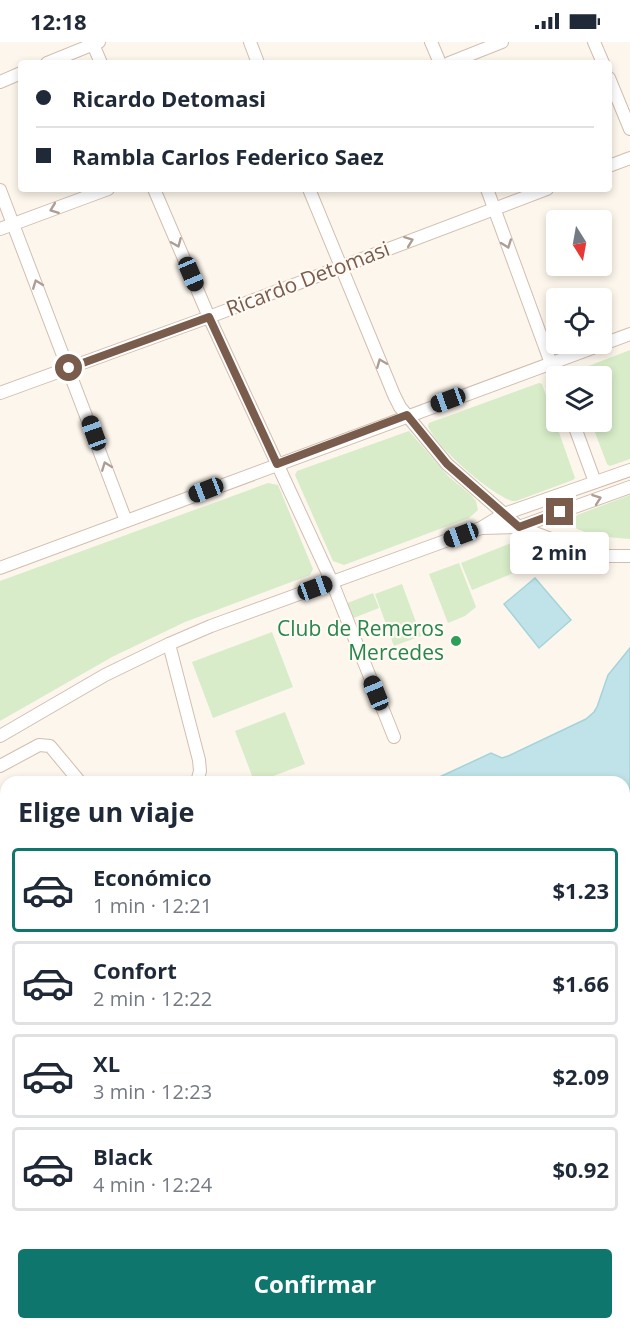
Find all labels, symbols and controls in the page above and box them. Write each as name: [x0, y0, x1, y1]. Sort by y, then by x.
text: 12:18: [30, 6, 87, 36]
text: Ricardo Detomasi: [72, 83, 266, 113]
text: Rambla Carlos Federico Saez: [72, 141, 384, 171]
one-way arrow: [49, 202, 60, 214]
north arrow: [546, 210, 612, 276]
map controls: [546, 210, 612, 432]
street label: Ricardo Detomasi: [222, 234, 393, 322]
one-way arrow: [170, 236, 182, 247]
one-way arrow: [403, 236, 414, 248]
one-way arrow: [500, 238, 513, 249]
car: [176, 254, 206, 294]
one-way arrow: [32, 279, 44, 290]
button: locate: [546, 288, 612, 354]
route start: [55, 354, 82, 381]
one-way arrow: [376, 359, 388, 370]
button: layers: [546, 366, 612, 432]
car: [428, 385, 468, 415]
car: [79, 413, 109, 453]
one-way arrow: [101, 461, 113, 472]
car: [186, 475, 226, 505]
one-way arrow: [592, 493, 602, 506]
route end: [546, 498, 573, 525]
car: [441, 520, 481, 550]
callout: 2 min: [510, 533, 610, 575]
text: 2 min: [532, 539, 587, 566]
car: [295, 573, 335, 603]
place label: Club de Remeros Mercedes: [277, 614, 444, 666]
marker: Club de Remeros Mercedes: [449, 634, 463, 648]
car: [361, 673, 391, 713]
text: Elige un viaje: [18, 793, 194, 830]
text: Económico: [93, 862, 212, 892]
icon: car: [21, 863, 75, 917]
text: $1.23: [552, 875, 609, 905]
text: 1 min · 12:21: [93, 892, 212, 919]
text: Confort: [93, 955, 177, 985]
icon: car: [21, 956, 75, 1010]
text: $1.66: [552, 968, 609, 998]
text: 2 min · 12:22: [93, 985, 212, 1012]
text: XL: [93, 1048, 120, 1078]
icon: car: [21, 1049, 75, 1103]
text: $2.09: [552, 1061, 609, 1091]
text: 3 min · 12:23: [93, 1078, 212, 1105]
text: Black: [93, 1141, 153, 1171]
icon: car: [21, 1142, 75, 1196]
text: $0.92: [552, 1154, 609, 1184]
text: 4 min · 12:24: [93, 1171, 212, 1198]
button: Confirmar: [18, 1249, 612, 1318]

